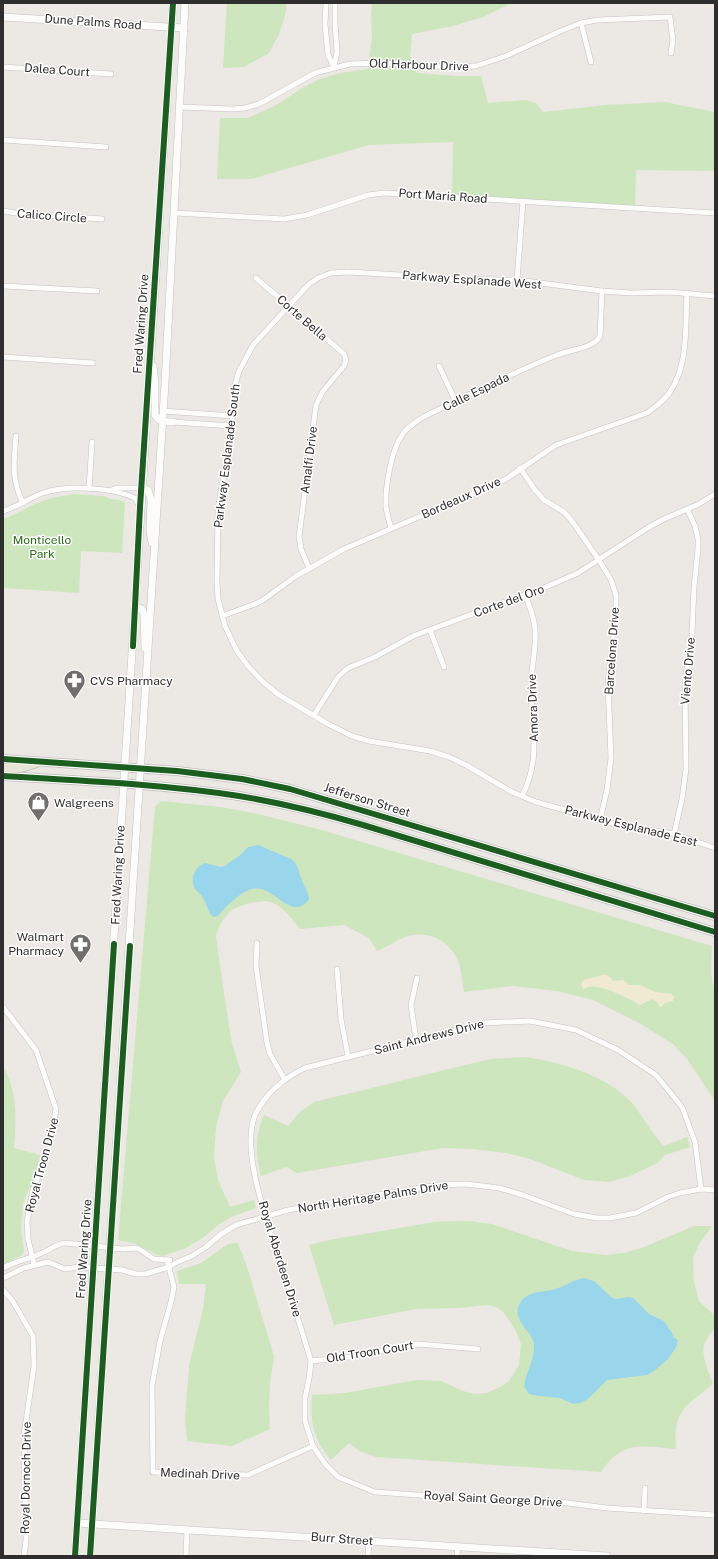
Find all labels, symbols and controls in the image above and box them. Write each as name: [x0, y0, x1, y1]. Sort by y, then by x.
street label: Dune Palms Road: [44, 12, 142, 32]
street label: Old Harbour Drive: [369, 56, 469, 74]
street label: Dalea Court: [24, 61, 91, 79]
street label: Port Maria Road: [398, 186, 488, 206]
street label: Calico Circle: [17, 207, 88, 225]
street label: Parkway Esplanade West: [402, 268, 543, 292]
street label: Fred Waring Drive: [131, 274, 151, 374]
street label: Corte Bella: [274, 292, 330, 344]
street label: Calle Espada: [441, 370, 511, 414]
street label: Parkway Esplanade South: [211, 383, 243, 529]
street label: Amalfi Drive: [298, 425, 320, 495]
street label: Bordeaux Drive: [419, 474, 503, 522]
park label: Monticello Park: [13, 533, 71, 561]
street label: Corte del Oro: [472, 582, 546, 620]
street label: Barcelona Drive: [602, 606, 622, 695]
street label: Viento Drive: [678, 637, 698, 705]
pharmacy icon: CVS Pharmacy: [62, 668, 88, 701]
street label: Amora Drive: [525, 673, 541, 742]
place label: CVS Pharmacy: [90, 674, 173, 688]
street label: Jefferson Street: [322, 780, 412, 820]
shop icon: Walgreens: [25, 790, 51, 823]
place label: Walgreens: [54, 796, 114, 810]
street label: Parkway Esplanade East: [563, 803, 699, 849]
street label: Fred Waring Drive: [108, 825, 128, 925]
place label: Walmart Pharmacy: [8, 930, 65, 958]
pharmacy icon: Walmart Pharmacy: [67, 931, 93, 964]
street label: Saint Andrews Drive: [373, 1017, 486, 1057]
street label: Royal Troon Drive: [23, 1116, 61, 1214]
street label: North Heritage Palms Drive: [297, 1178, 449, 1216]
street label: Fred Waring Drive: [74, 1199, 94, 1299]
street label: Royal Aberdeen Drive: [256, 1199, 304, 1319]
street label: Old Troon Court: [325, 1338, 415, 1366]
street label: Royal Dornoch Drive: [18, 1421, 34, 1534]
street label: Medinah Drive: [160, 1466, 240, 1482]
street label: Royal Saint George Drive: [423, 1488, 563, 1510]
street label: Burr Street: [310, 1530, 374, 1548]

